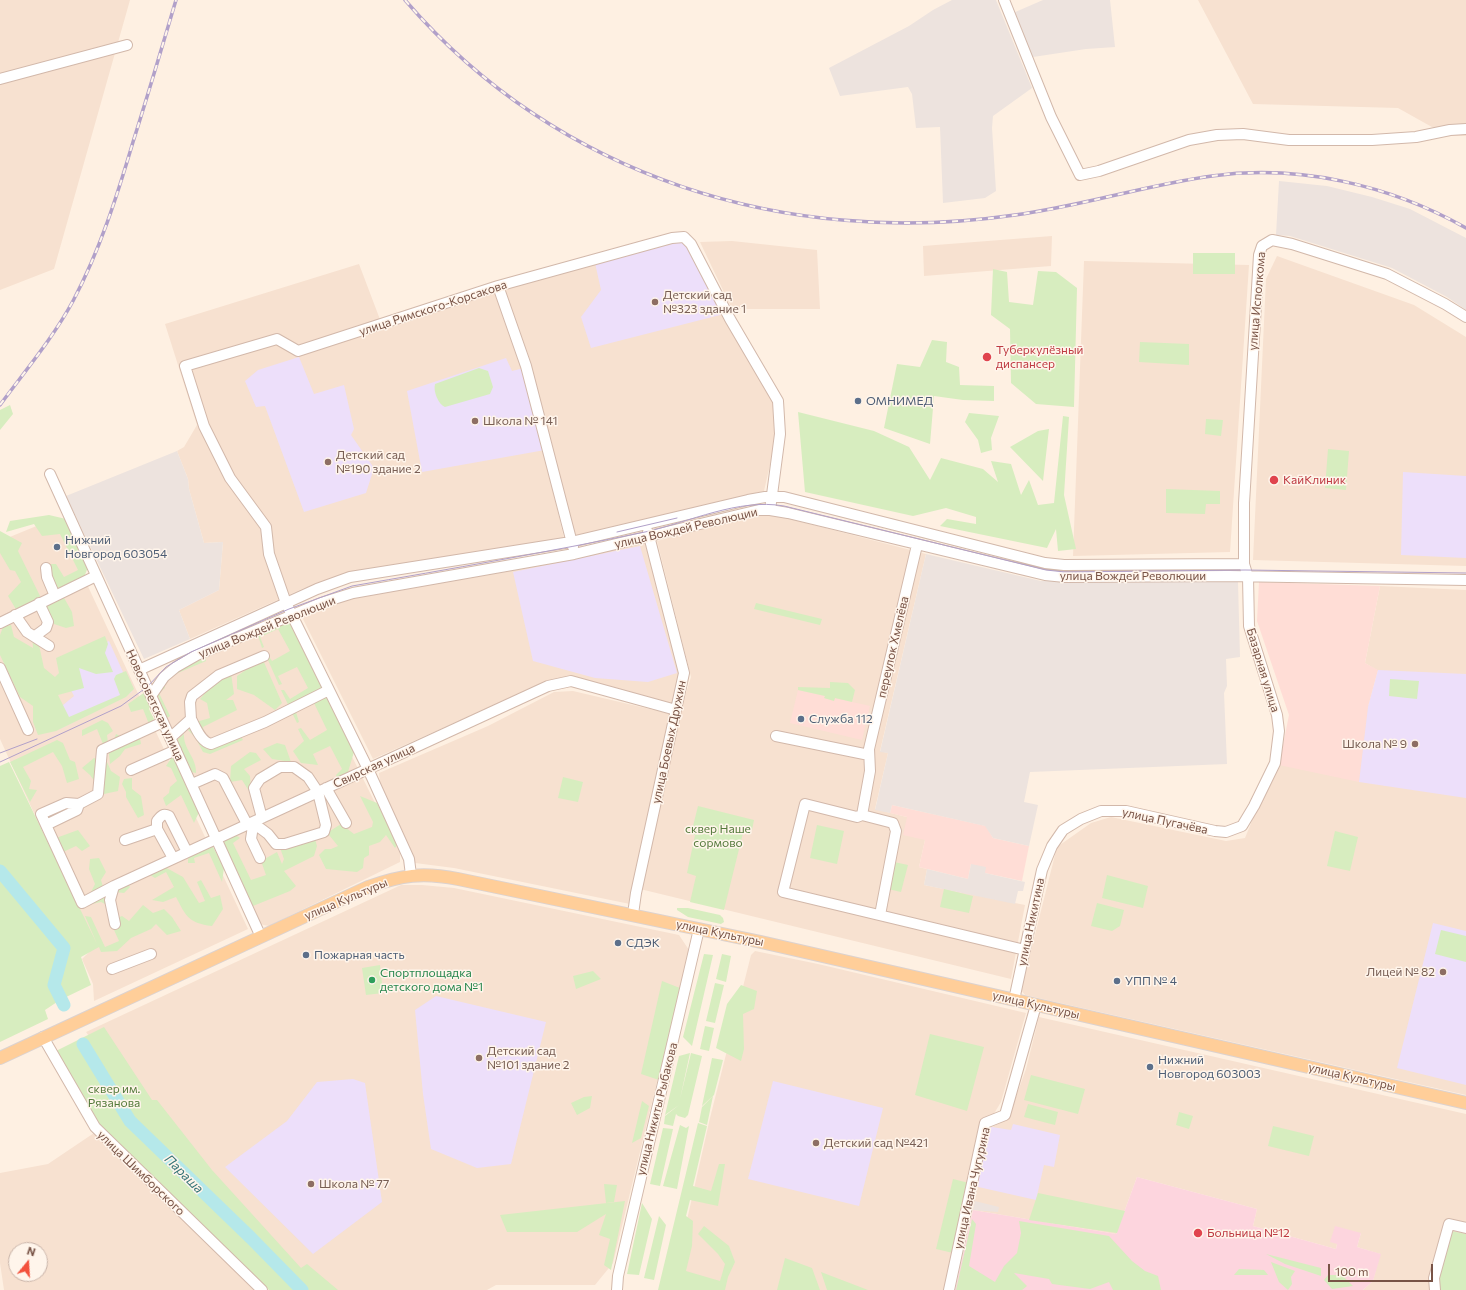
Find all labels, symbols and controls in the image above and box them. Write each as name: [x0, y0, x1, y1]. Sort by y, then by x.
street label: улица Исполкома: [1246, 251, 1268, 351]
street label: улица Римского-Корсакова: [357, 277, 509, 339]
place label: Детский сад №323 здание 1: [663, 288, 746, 316]
marker: Детский сад №323 здание 1: [650, 297, 660, 307]
place label: Туберкулёзный диспансер: [996, 343, 1083, 371]
marker: Туберкулёзный диспансер: [981, 351, 993, 363]
place label: ОМНИМЕД: [866, 394, 933, 408]
marker: ОМНИМЕД: [853, 396, 863, 406]
place label: Школа № 141: [483, 414, 558, 428]
marker: Школа № 141: [470, 416, 480, 426]
place label: Детский сад №190 здание 2: [336, 448, 421, 476]
marker: Детский сад №190 здание 2: [323, 457, 333, 467]
place label: КайКлиник: [1283, 473, 1346, 487]
marker: КайКлиник: [1268, 474, 1280, 486]
street label: улица Вождей Революции: [613, 505, 759, 551]
place label: Нижний Новгород 603054: [65, 533, 167, 561]
marker: Нижний Новгород 603054: [52, 542, 62, 552]
street label: улица Вождей Революции: [1060, 569, 1206, 583]
street label: улица Вождей Революции: [196, 593, 338, 661]
street label: переулок Хмелёва: [874, 595, 912, 699]
street label: Базарная улица: [1243, 626, 1283, 714]
street label: Новосоветская улица: [123, 647, 187, 763]
street label: улица Боевых Дружин: [649, 679, 689, 805]
place label: Служба 112: [809, 712, 873, 726]
marker: Служба 112: [796, 714, 806, 724]
place label: Школа № 9: [1342, 737, 1407, 751]
marker: Школа № 9: [1410, 739, 1420, 749]
street label: Свирская улица: [331, 741, 417, 791]
street label: улица Пугачёва: [1121, 805, 1209, 837]
park label: сквер Наше сормово: [685, 822, 751, 850]
street label: улица Культуры: [302, 875, 390, 923]
street label: улица Никитина: [1015, 877, 1047, 967]
street label: улица Культуры: [675, 917, 765, 949]
place label: СДЭК: [626, 936, 660, 950]
marker: СДЭК: [613, 938, 623, 948]
place label: Пожарная часть: [314, 948, 405, 962]
marker: Пожарная часть: [301, 950, 311, 960]
place label: Лицей № 82: [1366, 965, 1435, 979]
place label: Спортплощадка детского дома №1: [380, 966, 483, 994]
marker: Лицей № 82: [1438, 967, 1448, 977]
place label: УПП № 4: [1125, 974, 1177, 988]
marker: Спортплощадка детского дома №1: [367, 975, 377, 985]
marker: УПП № 4: [1112, 976, 1122, 986]
street label: улица Культуры: [991, 988, 1081, 1022]
street label: улица Никиты Рыбакова: [633, 1041, 681, 1177]
place label: Детский сад №101 здание 2: [487, 1044, 569, 1072]
marker: Детский сад №101 здание 2: [474, 1053, 484, 1063]
place label: Нижний Новгород 603003: [1158, 1053, 1261, 1081]
street label: улица Культуры: [1307, 1060, 1397, 1094]
marker: Нижний Новгород 603003: [1145, 1062, 1155, 1072]
park label: сквер им. Рязанова: [88, 1082, 140, 1110]
street label: улица Ивана Чугурина: [951, 1126, 993, 1250]
street label: улица Шимборского: [94, 1127, 188, 1219]
place label: Детский сад №421: [824, 1136, 928, 1150]
marker: Детский сад №421: [811, 1138, 821, 1148]
water label: Параша: [161, 1151, 207, 1197]
place label: Школа № 77: [319, 1177, 389, 1191]
marker: Школа № 77: [306, 1179, 316, 1189]
place label: Больница №12: [1207, 1226, 1290, 1240]
marker: Больница №12: [1192, 1227, 1204, 1239]
north arrow: [8, 1242, 48, 1282]
text: N: [26, 1244, 37, 1259]
scale bar: [1330, 1256, 1435, 1282]
text: 100 m: [1335, 1264, 1369, 1278]

